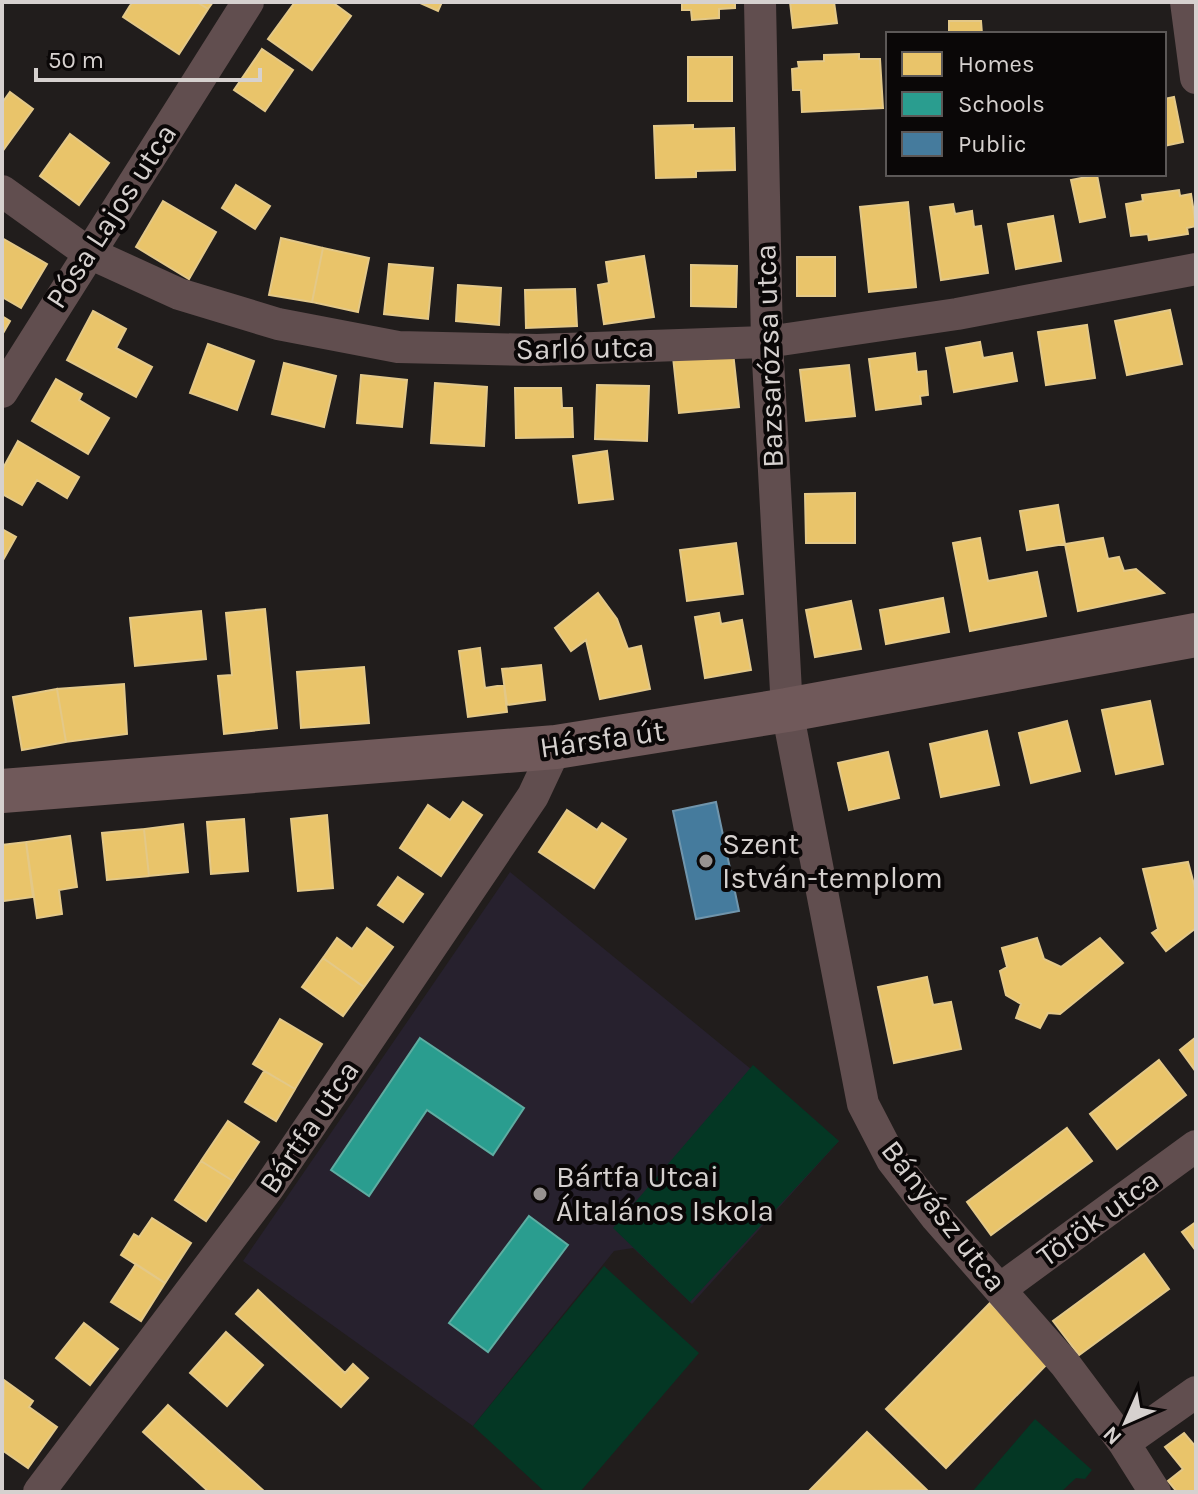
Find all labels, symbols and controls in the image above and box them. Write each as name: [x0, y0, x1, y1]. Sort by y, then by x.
scale bar: [36, 32, 260, 82]
legend: [886, 32, 1166, 176]
text: 50 m: [48, 46, 104, 74]
text: Homes: [958, 50, 1035, 78]
text: Schools: [958, 90, 1045, 118]
street label: Pósa Lajos utca: [38, 117, 184, 315]
text: Public: [958, 130, 1026, 158]
street label: Bazsarózsa utca: [747, 243, 791, 469]
street label: Sarló utca: [515, 329, 655, 367]
street label: Hársfa út: [537, 712, 667, 766]
place label: Szent István-templom: [722, 826, 943, 896]
marker: Szent István-templom: [697, 852, 715, 870]
street label: Bártfa utca: [251, 1054, 367, 1200]
street label: Bányász utca: [874, 1133, 1014, 1299]
place label: Bártfa Utcai Általános Iskola: [556, 1159, 774, 1229]
street label: Török utca: [1030, 1162, 1166, 1274]
marker: Bártfa Utcai Általános Iskola: [531, 1185, 549, 1203]
north arrow: [1086, 1382, 1166, 1462]
text: N: [1098, 1421, 1127, 1450]

